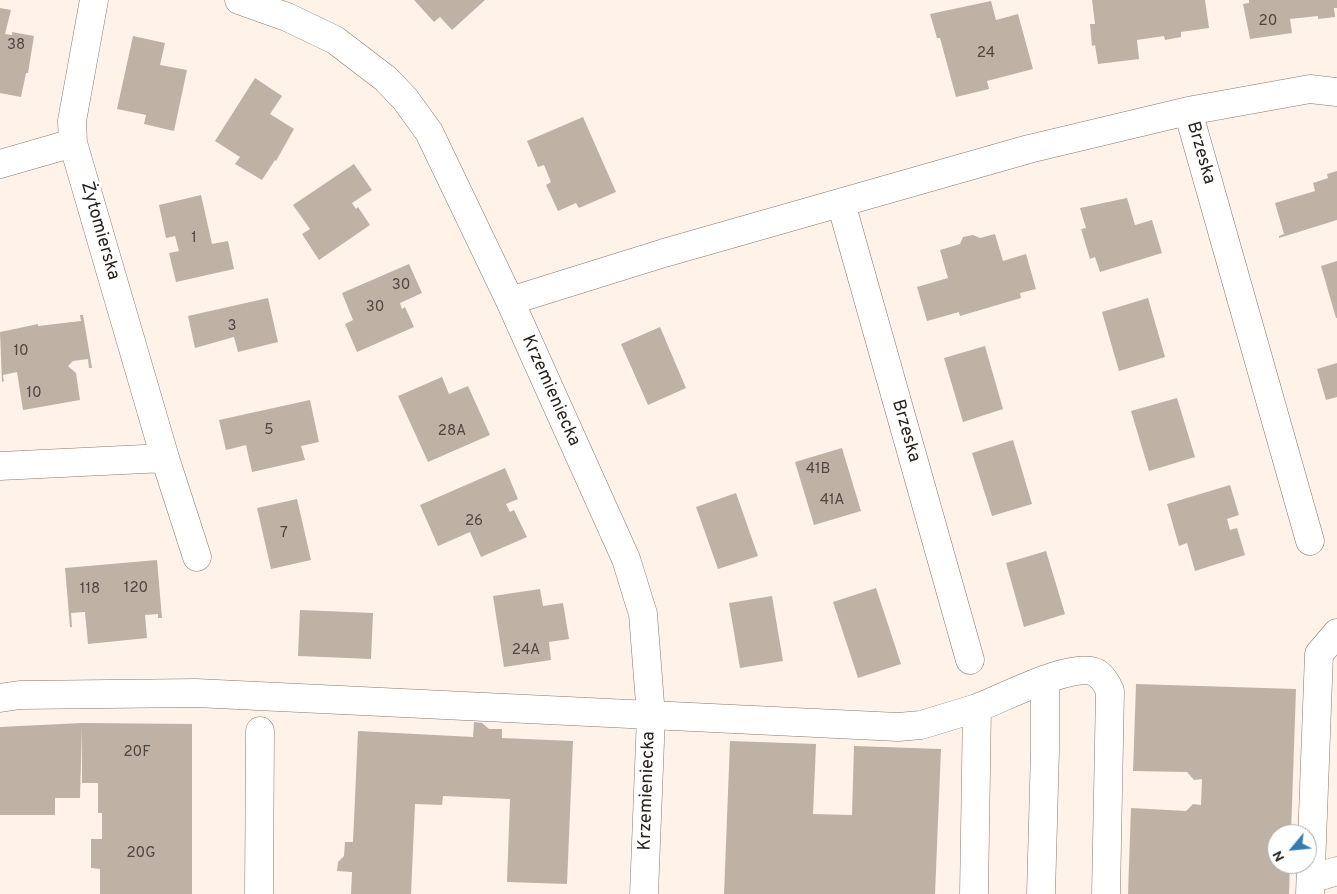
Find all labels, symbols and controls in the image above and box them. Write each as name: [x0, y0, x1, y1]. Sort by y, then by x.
house number: 20: [1259, 13, 1277, 31]
house number: 38: [7, 37, 25, 55]
house number: 24: [977, 45, 995, 63]
street label: Brzeska: [1181, 119, 1219, 187]
street label: Żytomierska: [75, 179, 123, 283]
house number: 1: [191, 230, 197, 248]
house number: 30: [392, 277, 410, 295]
house number: 30: [366, 299, 384, 317]
house number: 3: [227, 318, 237, 336]
street label: Krzemieniecka: [516, 332, 584, 450]
house number: 10: [13, 343, 29, 361]
house number: 10: [26, 385, 42, 403]
street label: Brzeska: [886, 397, 924, 465]
house number: 5: [264, 422, 274, 440]
house number: 28A: [438, 423, 466, 441]
house number: 41B: [806, 461, 830, 479]
house number: 41A: [820, 492, 844, 510]
house number: 26: [465, 513, 483, 531]
house number: 7: [280, 525, 288, 543]
house number: 120: [124, 580, 148, 598]
house number: 118: [80, 581, 100, 599]
house number: 24A: [512, 642, 540, 660]
street label: Krzemieniecka: [635, 731, 661, 851]
house number: 20F: [123, 744, 151, 762]
north arrow: [1267, 824, 1317, 874]
house number: 20G: [126, 845, 156, 863]
text: N: [1269, 847, 1289, 864]

